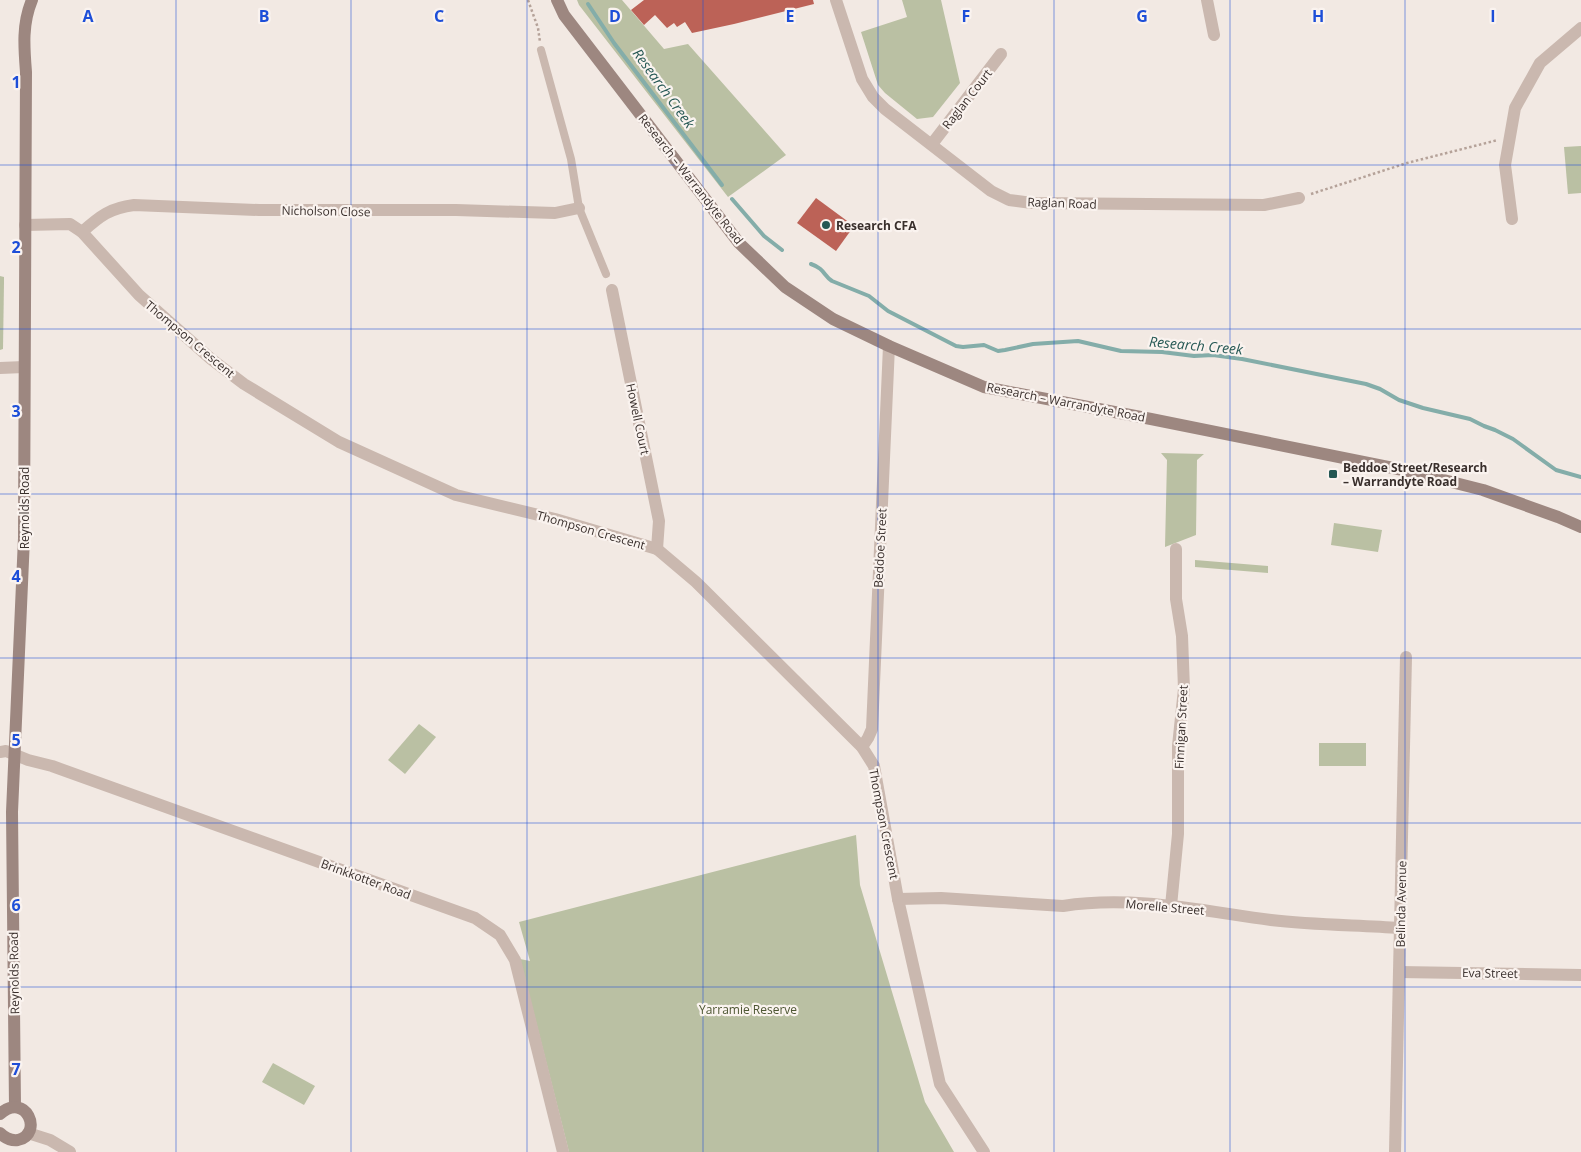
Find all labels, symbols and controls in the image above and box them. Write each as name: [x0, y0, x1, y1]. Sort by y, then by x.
text: A: [82, 5, 94, 27]
text: B: [259, 5, 269, 27]
text: C: [434, 5, 444, 27]
text: D: [609, 5, 621, 27]
text: E: [786, 5, 795, 27]
text: F: [962, 5, 970, 27]
text: G: [1136, 5, 1148, 27]
text: H: [1312, 5, 1324, 27]
text: I: [1490, 5, 1496, 27]
water label: Research Creek: [629, 44, 700, 133]
street label: Raglan Court: [938, 65, 996, 133]
text: 1: [11, 71, 21, 93]
street label: Research – Warrandyte Road: [635, 110, 747, 248]
street label: Raglan Road: [1027, 193, 1097, 213]
street label: Nicholson Close: [281, 202, 371, 220]
place label: Research CFA: [836, 217, 917, 234]
marker: Research CFA: [820, 219, 832, 231]
text: 2: [11, 236, 21, 258]
street label: Thompson Crescent: [142, 296, 238, 382]
water label: Research Creek: [1148, 331, 1245, 359]
street label: Research – Warrandyte Road: [985, 378, 1147, 426]
street label: Howell Court: [622, 382, 654, 456]
text: 3: [11, 400, 21, 422]
place label: Beddoe Street/Research – Warrandyte Road: [1343, 459, 1487, 490]
street label: Reynolds Road: [16, 467, 33, 549]
marker: Beddoe Street/Research – Warrandyte Road: [1327, 468, 1339, 480]
street label: Thompson Crescent: [535, 506, 647, 554]
street label: Beddoe Street: [869, 508, 891, 588]
text: 4: [11, 565, 21, 587]
street label: Finnigan Street: [1170, 685, 1192, 769]
text: 5: [11, 729, 21, 751]
street label: Thompson Crescent: [865, 767, 903, 881]
street label: Brinkkotter Road: [319, 855, 413, 903]
street label: Belinda Avenue: [1392, 860, 1410, 948]
text: 6: [11, 894, 21, 916]
street label: Morelle Street: [1125, 895, 1205, 919]
street label: Reynolds Road: [5, 932, 23, 1014]
street label: Eva Street: [1462, 964, 1518, 982]
park label: Yarramie Reserve: [699, 1001, 797, 1018]
text: 7: [11, 1058, 21, 1080]

